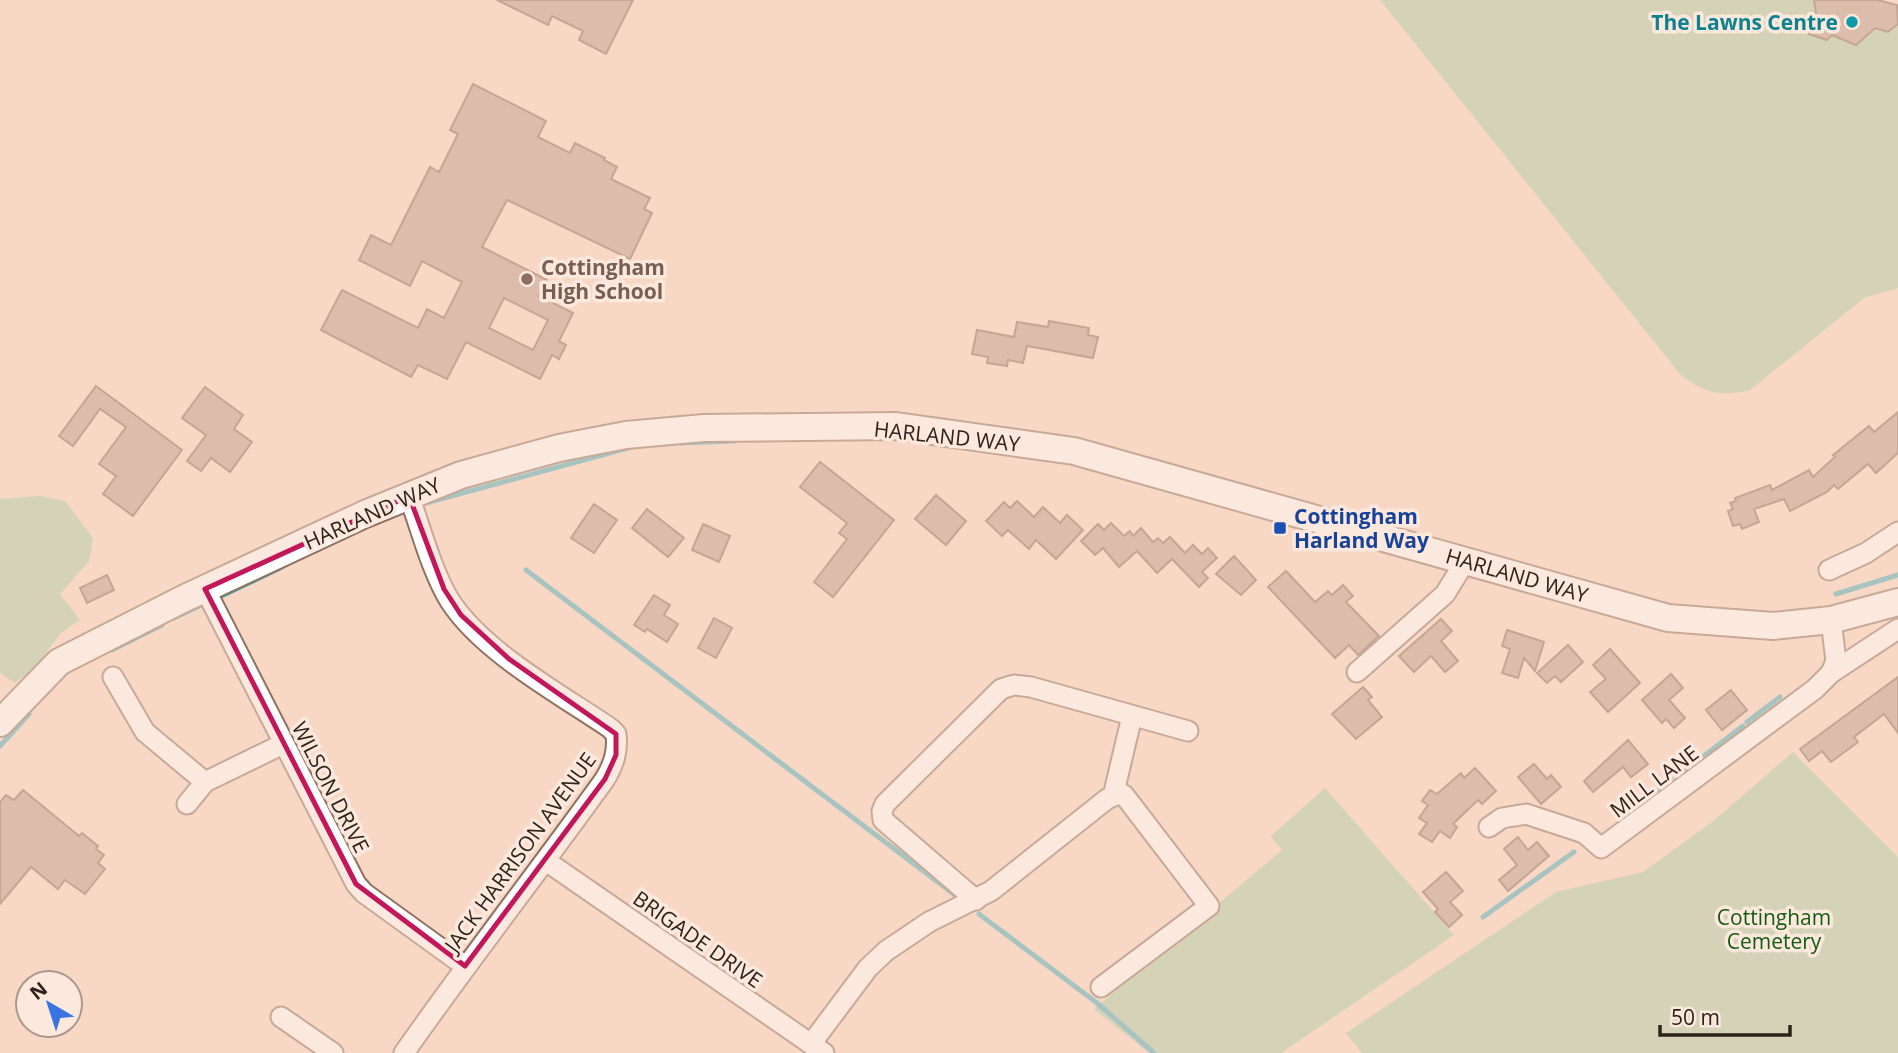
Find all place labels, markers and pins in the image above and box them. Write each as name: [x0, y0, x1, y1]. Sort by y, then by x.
place label: The Lawns Centre: [1651, 8, 1838, 36]
marker: The Lawns Centre: [1844, 14, 1860, 30]
place label: Cottingham High School: [541, 253, 665, 305]
marker: Cottingham High School: [519, 271, 535, 287]
place label: Cottingham Harland Way: [1294, 502, 1429, 554]
marker: Cottingham Harland Way: [1272, 520, 1288, 536]

